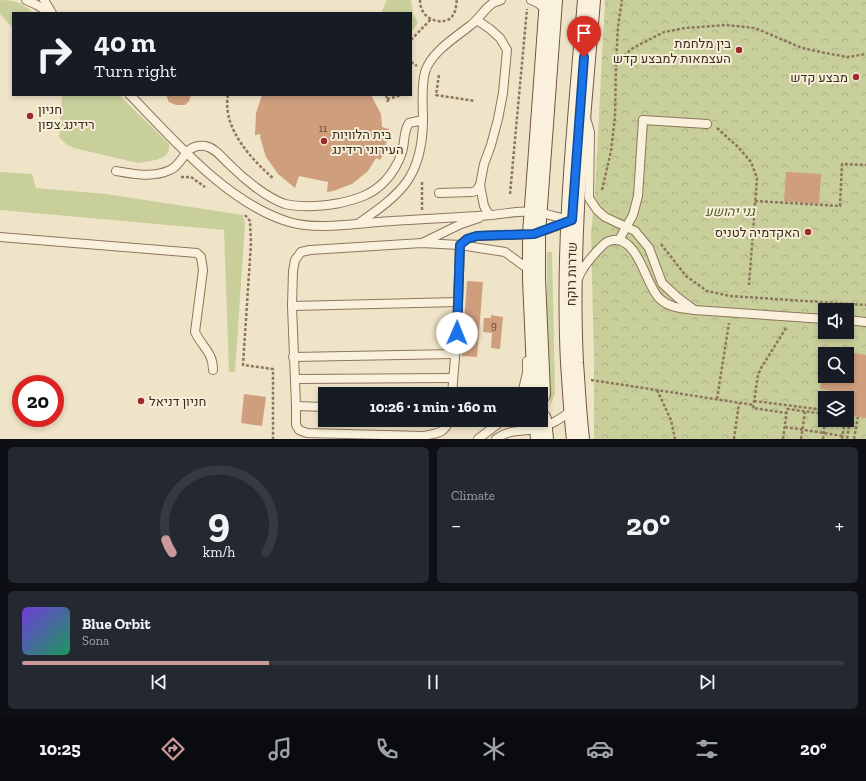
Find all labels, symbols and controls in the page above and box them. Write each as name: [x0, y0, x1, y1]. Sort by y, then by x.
pin: [567, 16, 601, 57]
icon: arrive: [573, 22, 595, 44]
text: 40 m: [94, 26, 156, 59]
icon: right: [28, 28, 80, 80]
place label: בין מלחמת העצמאות למבצע קדש: [613, 36, 731, 66]
marker: בין מלחמת העצמאות למבצע קדש: [734, 45, 744, 55]
text: Turn right: [94, 60, 176, 82]
place label: מבצע קדש: [790, 70, 848, 85]
marker: מבצע קדש: [851, 72, 861, 82]
place label: חניון רידינג צפון: [38, 102, 95, 132]
marker: חניון רידינג צפון: [25, 111, 35, 121]
house number: 11: [319, 122, 328, 135]
place label: בית הלוויות העירוני רידינג: [332, 127, 404, 157]
marker: בית הלוויות העירוני רידינג: [319, 136, 329, 146]
park label: גני יהושע: [705, 204, 756, 219]
place label: האקדמיה לטניס: [715, 225, 800, 240]
marker: האקדמיה לטניס: [803, 227, 813, 237]
street label: שדרות רוקח: [563, 242, 580, 306]
map controls: [818, 303, 854, 427]
button: sound: [818, 303, 854, 339]
position arrow: [436, 312, 478, 354]
house number: 9: [491, 319, 497, 332]
button: search: [818, 347, 854, 383]
speed limit sign: 20: [12, 375, 64, 427]
button: layers: [818, 391, 854, 427]
place label: חניון דניאל: [149, 394, 206, 409]
marker: חניון דניאל: [136, 396, 146, 406]
text: 10:26 · 1 min · 160 m: [370, 398, 496, 416]
text: Climate: [451, 488, 495, 503]
text: 9: [207, 497, 230, 547]
text: 20°: [626, 507, 670, 543]
text: −: [451, 512, 461, 539]
text: +: [835, 512, 844, 539]
text: km/h: [202, 544, 235, 561]
text: Blue Orbit: [82, 615, 150, 633]
text: Sona: [82, 633, 109, 648]
icon: previous: [148, 671, 170, 693]
icon: pause: [422, 671, 444, 693]
icon: next: [696, 671, 718, 693]
icon: directions: [159, 735, 187, 763]
icon: music: [266, 735, 294, 763]
icon: phone: [373, 735, 401, 763]
icon: climate: [480, 735, 508, 763]
icon: car: [586, 735, 614, 763]
icon: filters: [693, 735, 721, 763]
text: 10:25: [39, 738, 81, 760]
text: 20°: [800, 738, 827, 760]

